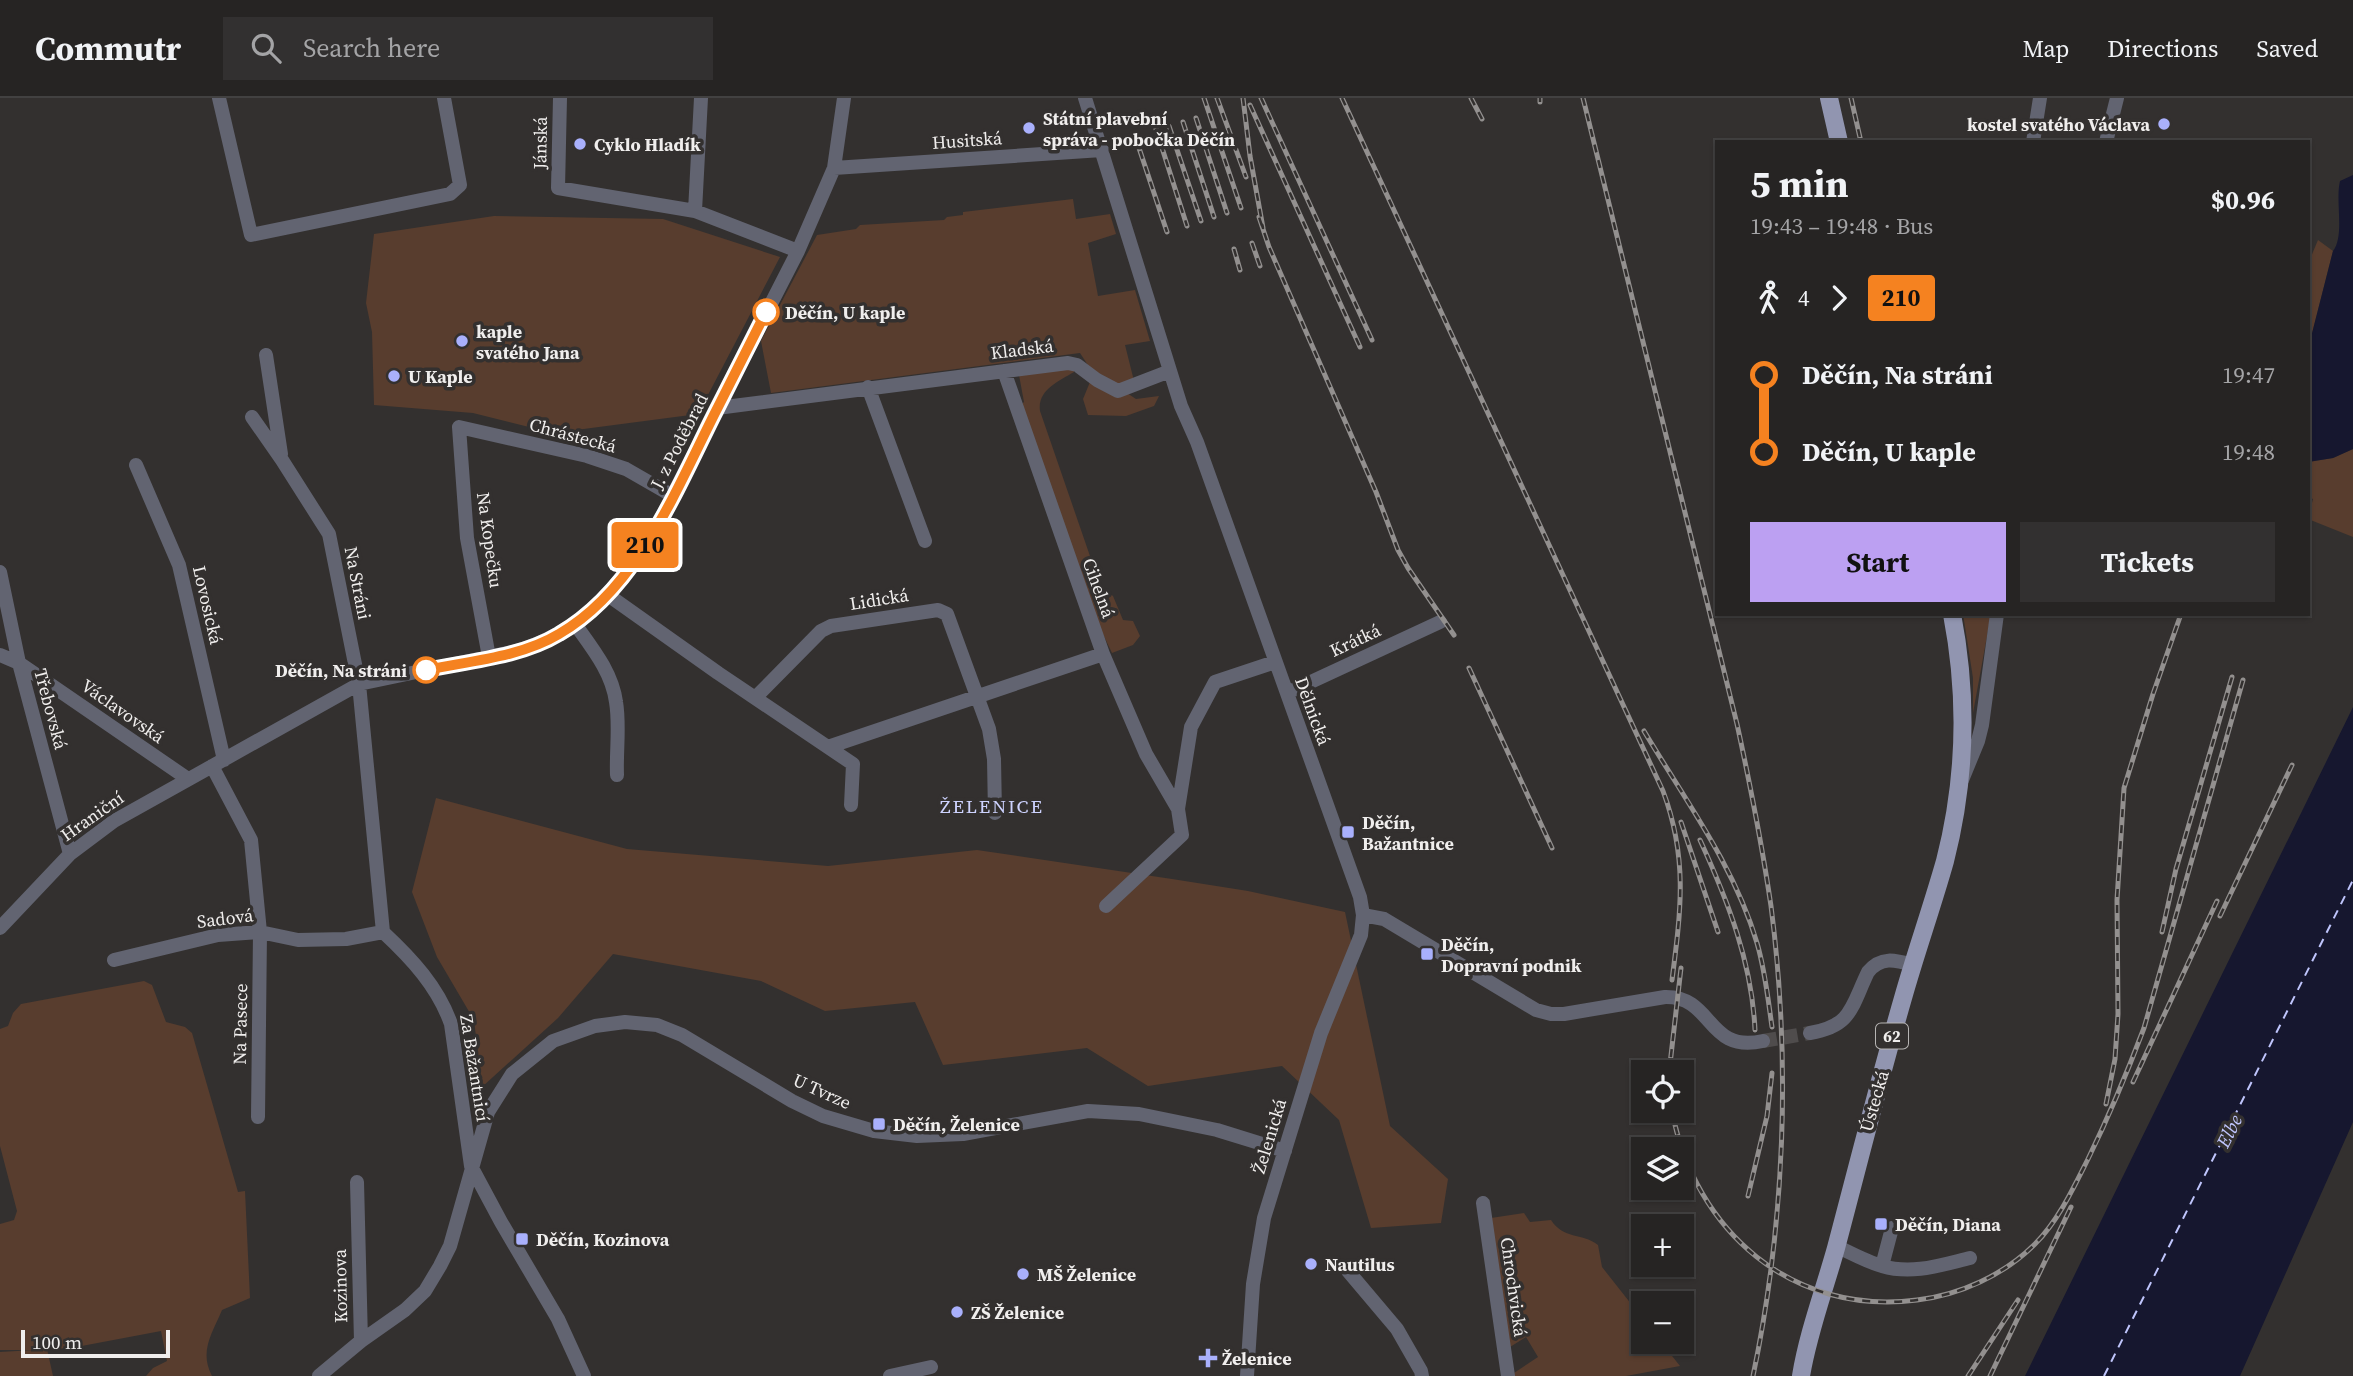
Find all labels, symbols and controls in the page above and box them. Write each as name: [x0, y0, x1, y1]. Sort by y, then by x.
search box: [223, 17, 713, 80]
text: Commutr: [35, 26, 181, 71]
icon: search: [247, 29, 285, 67]
text: Search here: [303, 30, 440, 66]
text: Map: [2022, 32, 2069, 65]
text: Directions: [2107, 32, 2218, 65]
text: Saved: [2256, 32, 2318, 65]
place label: Státní plavební správa - pobočka Děčín: [1043, 106, 1235, 152]
place label: kostel svatého Václava: [1967, 112, 2150, 137]
street label: Jánská: [527, 116, 553, 171]
marker: kostel svatého Václava: [2156, 116, 2172, 132]
marker: Státní plavební správa - pobočka Děčín: [1021, 120, 1037, 136]
street label: Husitská: [931, 125, 1004, 155]
place label: Cyklo Hladík: [594, 132, 701, 157]
marker: Cyklo Hladík: [572, 136, 588, 152]
text: 5 min: [1750, 158, 1849, 210]
text: $0.96: [2211, 182, 2275, 218]
text: 19:43 – 19:48 · Bus: [1750, 210, 1933, 242]
icon: walk: [1750, 279, 1788, 317]
icon: forward: [1820, 279, 1858, 317]
text: 210: [1882, 281, 1921, 314]
text: 4: [1798, 282, 1810, 314]
marker: Děčín, U kaple: [753, 299, 779, 325]
place label: Děčín, U kaple: [785, 300, 905, 325]
place label: kaple svatého Jana: [476, 319, 580, 365]
marker: kaple svatého Jana: [454, 333, 470, 349]
street label: Kladská: [989, 333, 1056, 365]
text: Děčín, Na stráni: [1802, 357, 1993, 393]
text: 19:47: [2222, 359, 2275, 391]
place label: U Kaple: [408, 364, 473, 389]
marker: U Kaple: [386, 368, 402, 384]
street label: J. z Poděbrad: [644, 389, 714, 494]
street label: Chrástecká: [527, 411, 620, 459]
text: Děčín, U kaple: [1802, 434, 1976, 470]
text: 19:48: [2222, 436, 2275, 468]
street label: Na Kopečku: [471, 491, 509, 589]
line badge: 210: [605, 522, 685, 568]
button: Start: [1750, 522, 2006, 602]
button: Tickets: [2020, 522, 2275, 602]
text: 210: [625, 528, 665, 561]
street label: Na Stráni: [339, 544, 377, 622]
street label: Cihelná: [1077, 555, 1122, 622]
street label: Lovosická: [187, 563, 229, 648]
street label: Lidická: [848, 582, 911, 616]
street label: Krátká: [1325, 617, 1385, 663]
marker: Děčín, Na stráni: [413, 657, 439, 683]
place label: Děčín, Na stráni: [275, 658, 407, 683]
street label: Třebovská: [28, 666, 74, 753]
street label: Václavovská: [76, 673, 170, 749]
street label: Dělnická: [1289, 673, 1337, 749]
street label: Hraniční: [55, 785, 129, 847]
district label: ŽELENICE: [940, 793, 1044, 819]
place label: Děčín, Bažantnice: [1362, 810, 1454, 856]
marker: Děčín, Bažantnice: [1340, 824, 1356, 840]
street label: Sadová: [195, 902, 255, 934]
place label: Děčín, Dopravní podnik: [1441, 932, 1582, 978]
marker: Děčín, Dopravní podnik: [1419, 946, 1435, 962]
street label: Na Pasece: [227, 983, 253, 1065]
street label: Za Bažantnicí: [454, 1013, 496, 1123]
road number: 62: [1876, 1024, 1908, 1048]
map controls: [1631, 1060, 1694, 1354]
button: locate: [1631, 1060, 1694, 1123]
street label: U Tvrze: [789, 1067, 855, 1115]
street label: Ústecká: [1853, 1067, 1895, 1135]
street label: Želenická: [1246, 1095, 1293, 1177]
water label: Elbe: [2209, 1110, 2248, 1153]
place label: Děčín, Želenice: [893, 1112, 1020, 1137]
marker: Děčín, Želenice: [871, 1116, 887, 1132]
button: layers: [1631, 1137, 1694, 1200]
place label: Děčín, Diana: [1895, 1212, 2001, 1237]
button: +: [1631, 1214, 1694, 1277]
marker: Děčín, Diana: [1873, 1216, 1889, 1232]
place label: Děčín, Kozinova: [536, 1227, 670, 1252]
marker: Děčín, Kozinova: [514, 1231, 530, 1247]
street label: Chrochvická: [1495, 1236, 1533, 1339]
street label: Kozinova: [327, 1248, 353, 1323]
place label: Nautilus: [1325, 1252, 1395, 1277]
marker: Nautilus: [1303, 1256, 1319, 1272]
place label: MŠ Želenice: [1037, 1262, 1136, 1287]
marker: MŠ Želenice: [1015, 1266, 1031, 1282]
button: −: [1631, 1291, 1694, 1354]
place label: ZŠ Želenice: [971, 1300, 1064, 1325]
marker: ZŠ Želenice: [949, 1304, 965, 1320]
scale bar: [21, 1327, 170, 1359]
text: 100 m: [32, 1329, 82, 1355]
place label: Želenice: [1222, 1346, 1292, 1371]
marker: Želenice: [1200, 1350, 1216, 1366]

